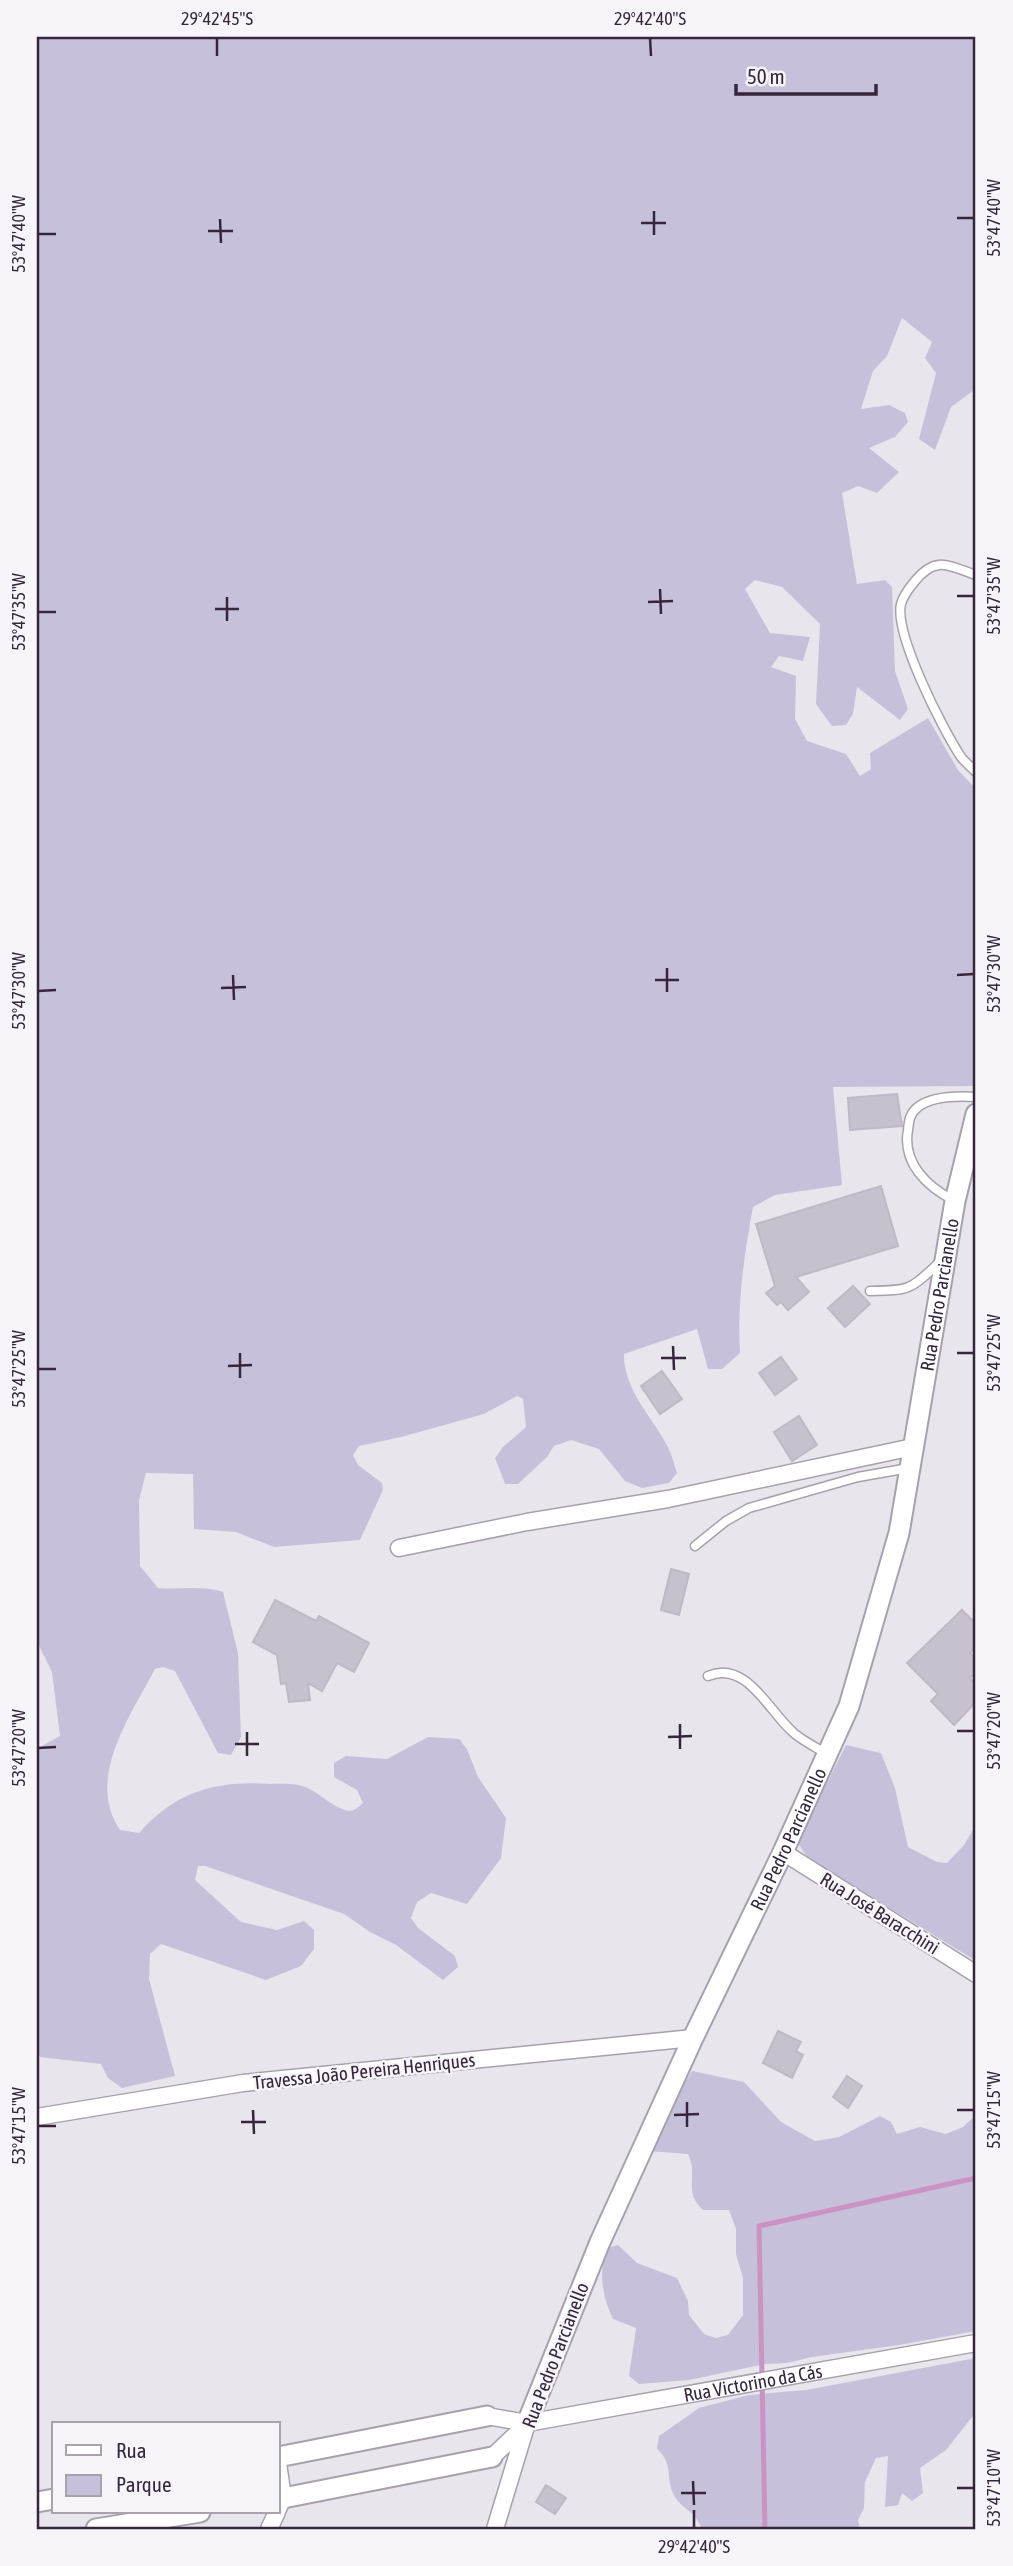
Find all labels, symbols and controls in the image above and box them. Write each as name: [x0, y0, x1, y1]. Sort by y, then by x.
text: 29°42'45"S: [181, 8, 253, 29]
text: 29°42'40"S: [614, 8, 686, 29]
scale bar: [736, 52, 876, 96]
text: 50 m: [747, 64, 785, 88]
text: 53°47'40"W: [983, 179, 1004, 257]
text: 53°47'40"W: [8, 195, 29, 273]
text: 53°47'35"W: [983, 557, 1004, 635]
text: 53°47'35"W: [8, 573, 29, 651]
text: 53°47'30"W: [983, 935, 1004, 1013]
text: 53°47'30"W: [8, 952, 29, 1030]
street label: Rua Pedro Parcianello: [916, 1217, 963, 1373]
text: 53°47'25"W: [983, 1314, 1004, 1392]
text: 53°47'25"W: [8, 1330, 29, 1408]
text: 53°47'20"W: [983, 1692, 1004, 1770]
text: 53°47'20"W: [8, 1709, 29, 1787]
street label: Rua Pedro Parcianello: [746, 1764, 831, 1914]
street label: Rua José Baracchini: [816, 1868, 944, 1958]
street label: Travessa João Pereira Henriques: [252, 2048, 476, 2094]
text: 53°47'15"W: [983, 2071, 1004, 2149]
text: 53°47'15"W: [8, 2087, 29, 2165]
street label: Rua Pedro Parcianello: [517, 2279, 593, 2431]
street label: Rua Victorino da Cás: [682, 2360, 824, 2406]
legend: [52, 2422, 280, 2514]
text: Rua: [116, 2438, 146, 2462]
text: 53°47'10"W: [983, 2449, 1004, 2527]
text: Parque: [116, 2472, 171, 2496]
text: 29°42'40"S: [658, 2536, 730, 2557]

